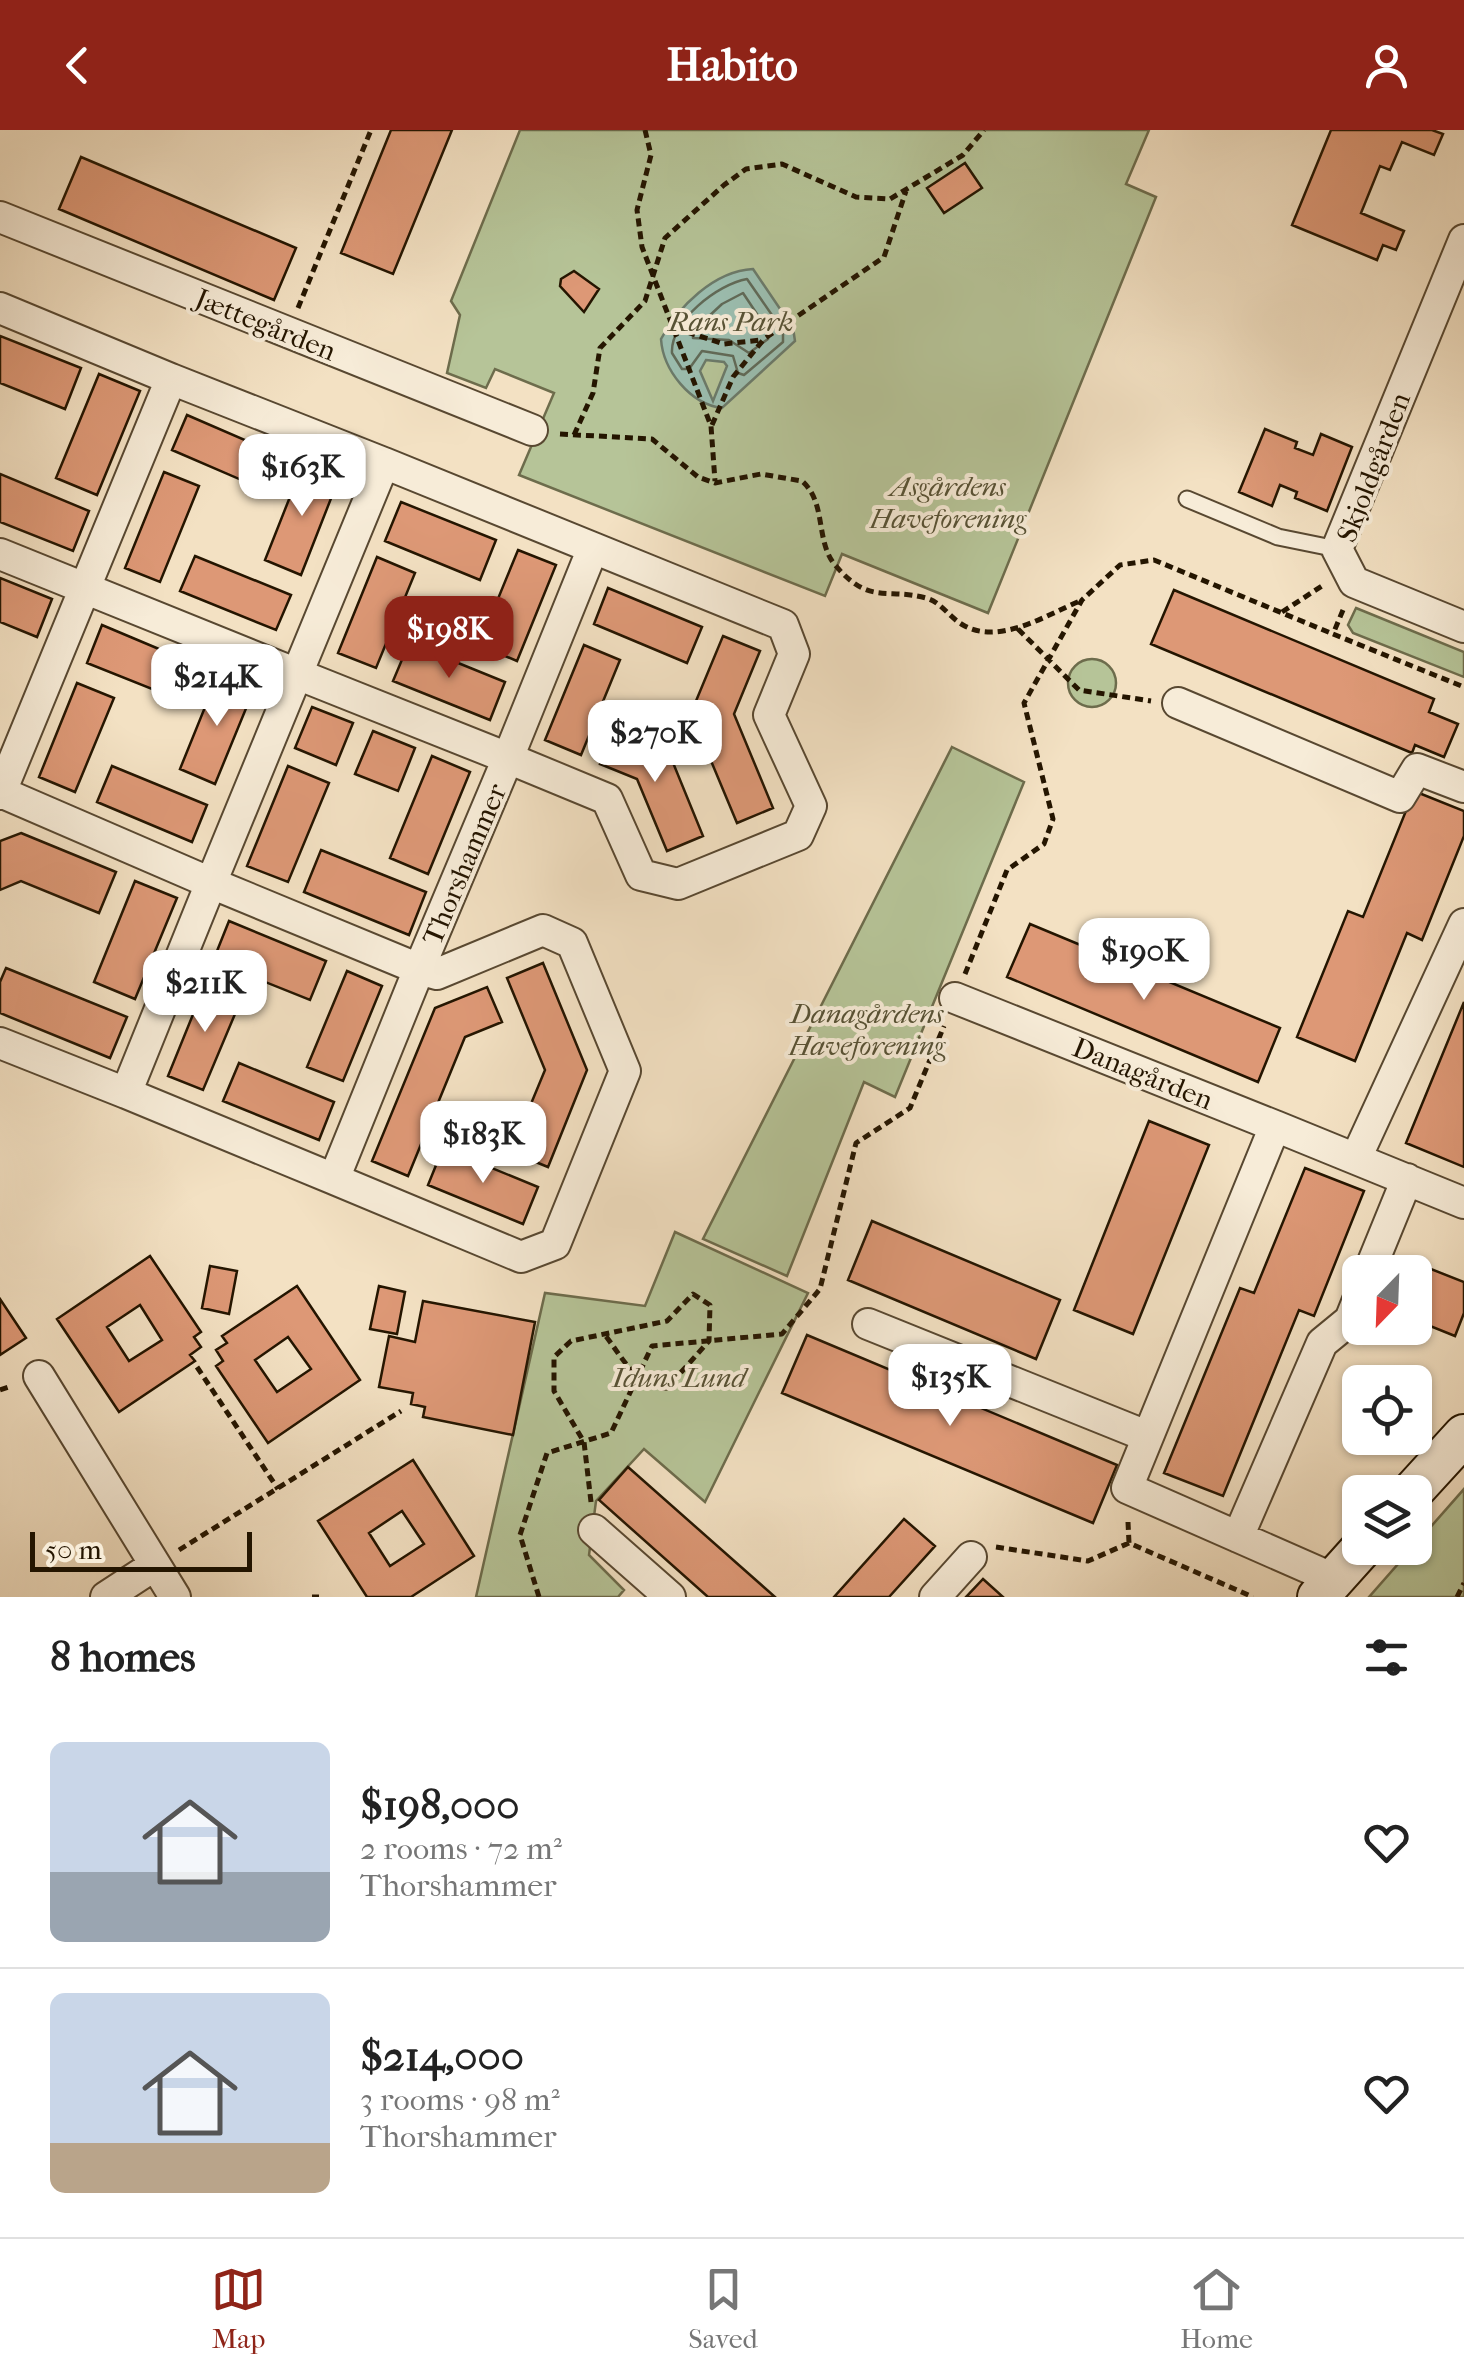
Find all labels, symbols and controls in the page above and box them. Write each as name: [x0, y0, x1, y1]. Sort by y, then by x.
icon: back: [50, 38, 105, 93]
icon: person: [1359, 38, 1414, 93]
text: Habito: [666, 39, 798, 92]
street label: Jættegården: [189, 281, 341, 368]
park label: Rans Park: [667, 305, 793, 338]
street label: Skjoldgården: [1330, 388, 1417, 547]
pin: $163K: [232, 434, 372, 519]
text: $163K: [261, 448, 343, 485]
park label: Asgårdens Haveforening: [869, 470, 1027, 535]
pin: $198K: [379, 596, 519, 681]
text: $198K: [406, 610, 492, 647]
pin: $214K: [147, 644, 287, 729]
text: $214K: [173, 658, 261, 695]
pin: $270K: [585, 700, 725, 785]
text: $270K: [610, 714, 700, 751]
street label: Thorshammer: [416, 778, 513, 950]
pin: $190K: [1074, 918, 1214, 1003]
text: $190K: [1101, 932, 1187, 969]
pin: $211K: [135, 950, 275, 1035]
text: $211K: [165, 964, 245, 1001]
park label: Danagårdens Haveforening: [788, 997, 946, 1062]
street label: Danagården: [1068, 1030, 1218, 1117]
pin: $183K: [413, 1101, 553, 1186]
text: $183K: [442, 1115, 524, 1152]
north arrow: [1342, 1255, 1432, 1345]
map controls: [1342, 1255, 1432, 1565]
pin: $135K: [880, 1344, 1020, 1429]
text: $135K: [910, 1358, 990, 1395]
park label: Iduns Lund: [611, 1361, 749, 1394]
button: locate: [1342, 1365, 1432, 1455]
button: layers: [1342, 1475, 1432, 1565]
scale bar: [30, 1527, 252, 1572]
text: 50 m: [45, 1533, 102, 1566]
icon: filters: [1359, 1630, 1414, 1685]
text: 8 homes: [50, 1633, 196, 1682]
text: $198,000: [360, 1781, 519, 1830]
icon: home: [130, 1782, 250, 1902]
icon: heart: [1359, 1815, 1414, 1870]
text: 2 rooms · 72 m²: [360, 1830, 562, 1867]
text: Thorshammer: [360, 1867, 557, 1904]
text: $214,000: [360, 2032, 524, 2081]
icon: home: [130, 2033, 250, 2153]
icon: heart: [1359, 2066, 1414, 2121]
text: 3 rooms · 98 m²: [360, 2081, 560, 2118]
text: Thorshammer: [360, 2118, 557, 2155]
tab: Map: [211, 2262, 266, 2355]
tab: Saved: [688, 2262, 758, 2355]
tab: Home: [1180, 2262, 1253, 2355]

